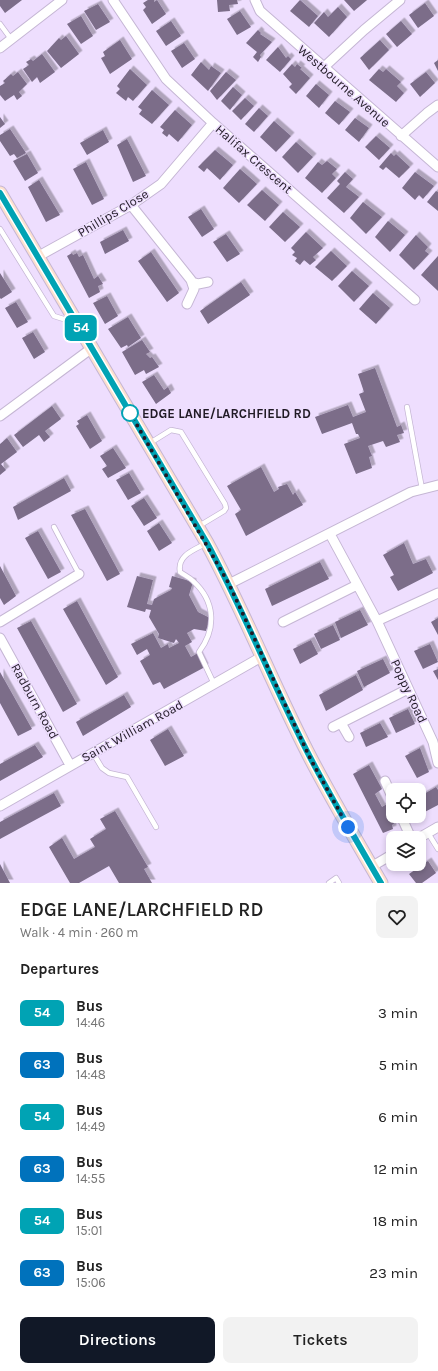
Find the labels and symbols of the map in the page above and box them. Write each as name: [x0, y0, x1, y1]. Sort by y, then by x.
street label: Westbourne Avenue: [295, 42, 393, 130]
street label: Halifax Crescent: [212, 122, 296, 197]
street label: Phillips Close: [75, 186, 151, 240]
line badge: 54: [63, 315, 99, 341]
marker: EDGE LANE/LARCHFIELD RD: [121, 404, 139, 422]
place label: EDGE LANE/LARCHFIELD RD: [142, 406, 311, 421]
street label: Poppy Road: [388, 657, 430, 725]
street label: Radburn Road: [8, 661, 62, 741]
street label: Saint William Road: [79, 697, 185, 765]
your location: [338, 817, 358, 837]

